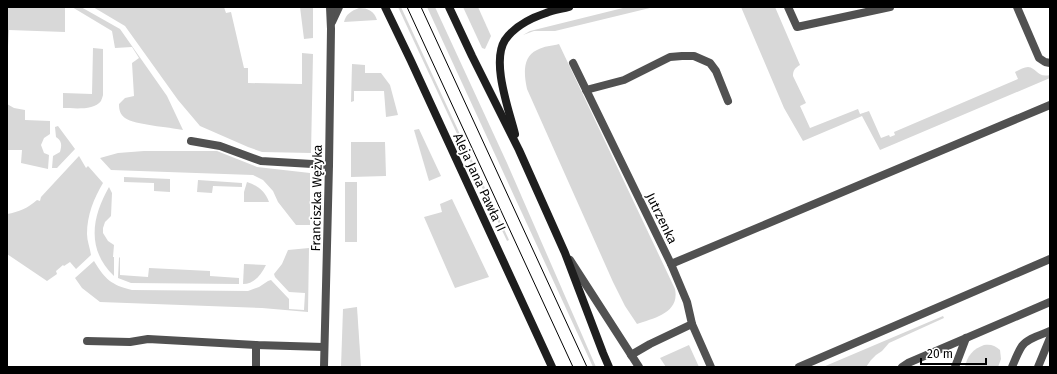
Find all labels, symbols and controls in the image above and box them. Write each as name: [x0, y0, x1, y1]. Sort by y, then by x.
street label: Aleja Jana Pawła II: [450, 131, 509, 234]
street label: Franciszka Wężyka: [308, 144, 325, 252]
street label: Jutrzenka: [643, 190, 680, 246]
scale bar: [921, 340, 986, 366]
text: 20 m: [927, 347, 953, 361]

